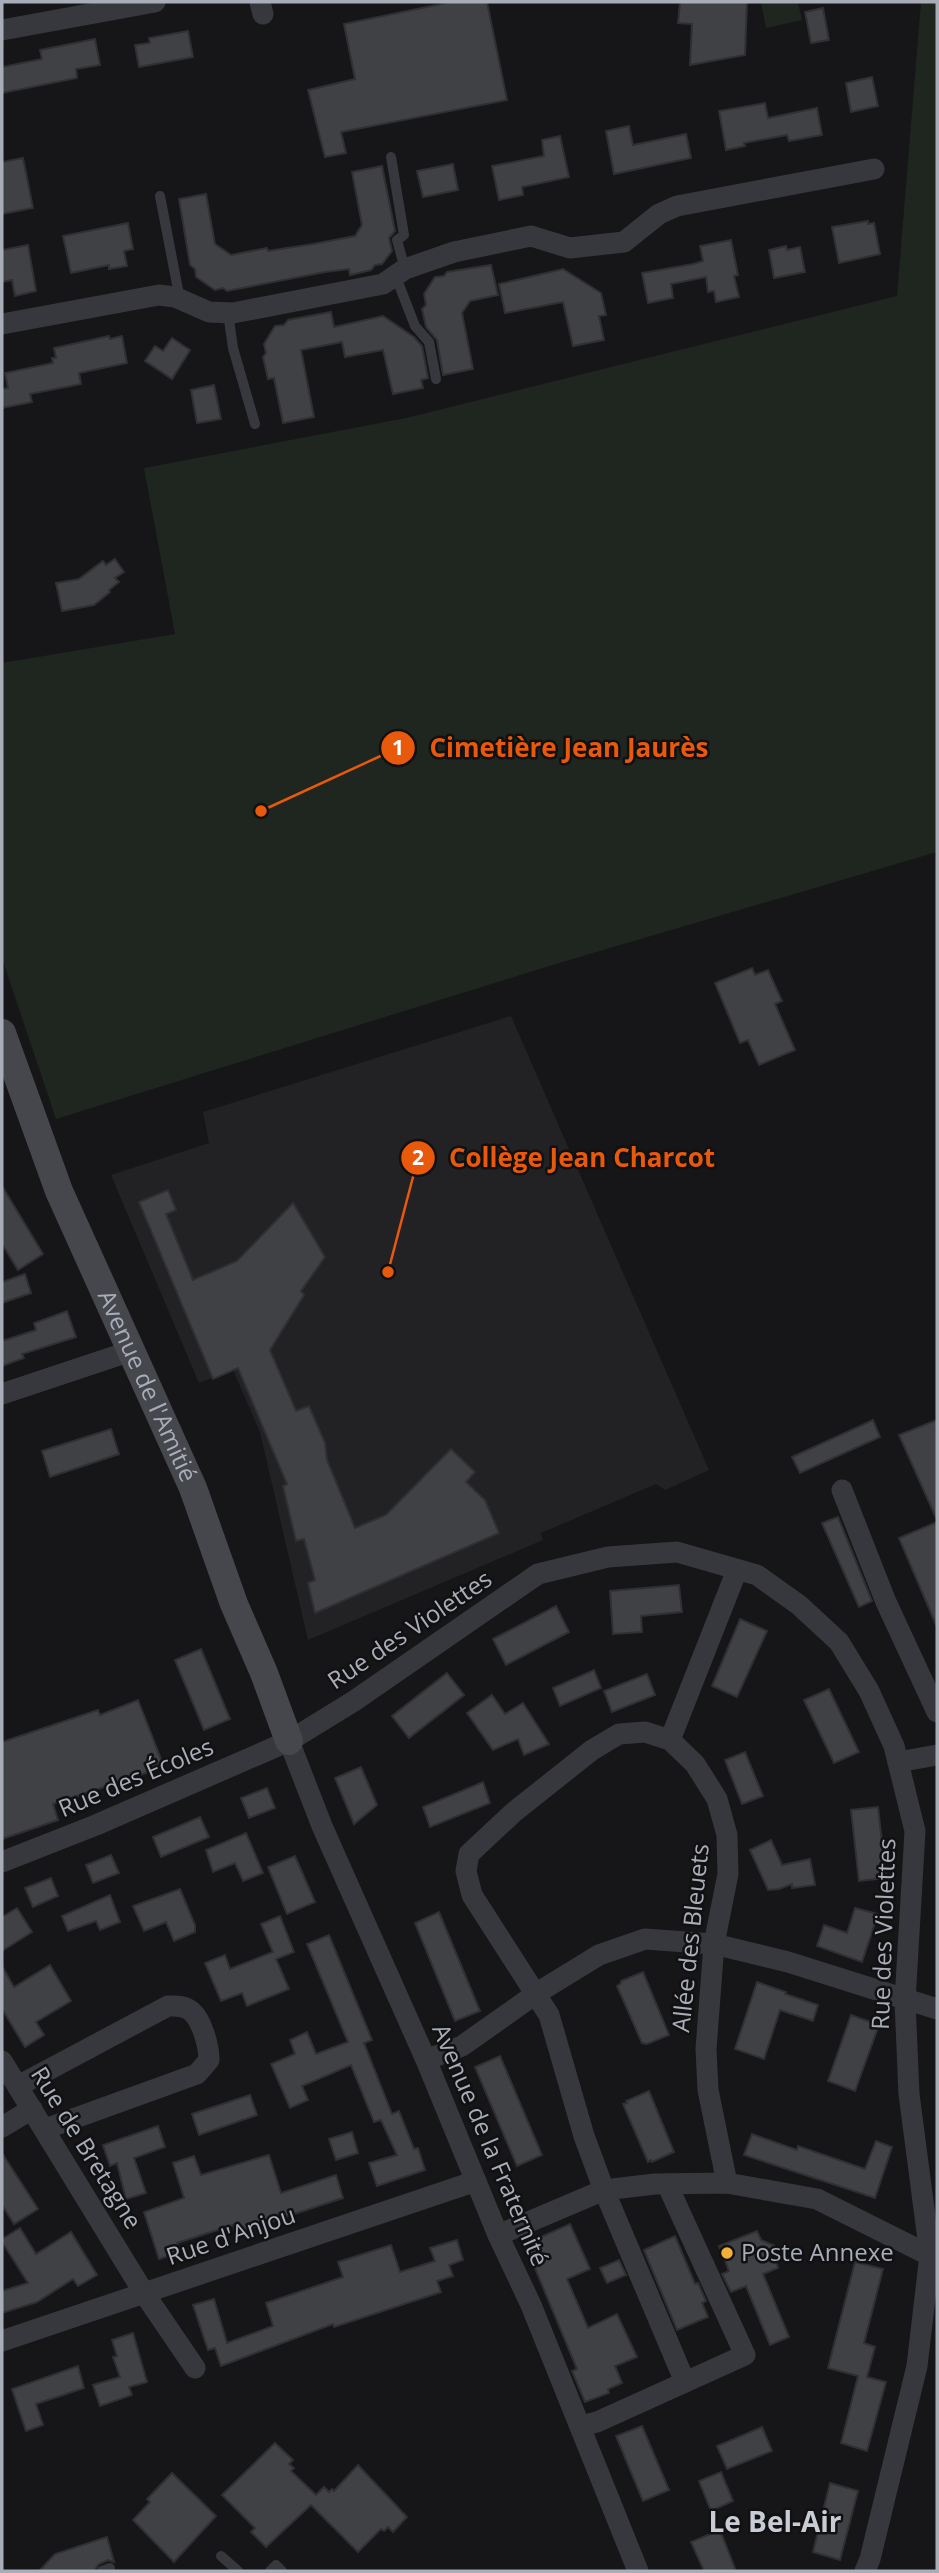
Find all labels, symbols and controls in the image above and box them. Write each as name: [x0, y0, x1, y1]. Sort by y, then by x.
callout: Cimetière Jean Jaurès: [381, 725, 723, 772]
text: Cimetière Jean Jaurès: [430, 729, 708, 765]
text: 1: [392, 733, 404, 761]
callout: Collège Jean Charcot: [400, 1134, 729, 1181]
text: Collège Jean Charcot: [449, 1139, 715, 1175]
text: 2: [412, 1143, 424, 1171]
street label: Avenue de l'Amitié: [91, 1284, 206, 1487]
street label: Rue des Violettes: [321, 1562, 498, 1696]
street label: Rue des Écoles: [53, 1729, 218, 1824]
street label: Rue des Violettes: [863, 1838, 902, 2030]
street label: Allée des Bleuets: [663, 1842, 716, 2034]
street label: Avenue de la Fraternité: [425, 2018, 557, 2271]
street label: Rue de Bretagne: [24, 2060, 150, 2235]
street label: Rue d'Anjou: [162, 2197, 299, 2272]
place label: Poste Annexe: [741, 2235, 894, 2268]
marker: Poste Annexe: [719, 2245, 735, 2261]
district label: Le Bel-Air: [708, 2502, 842, 2540]

